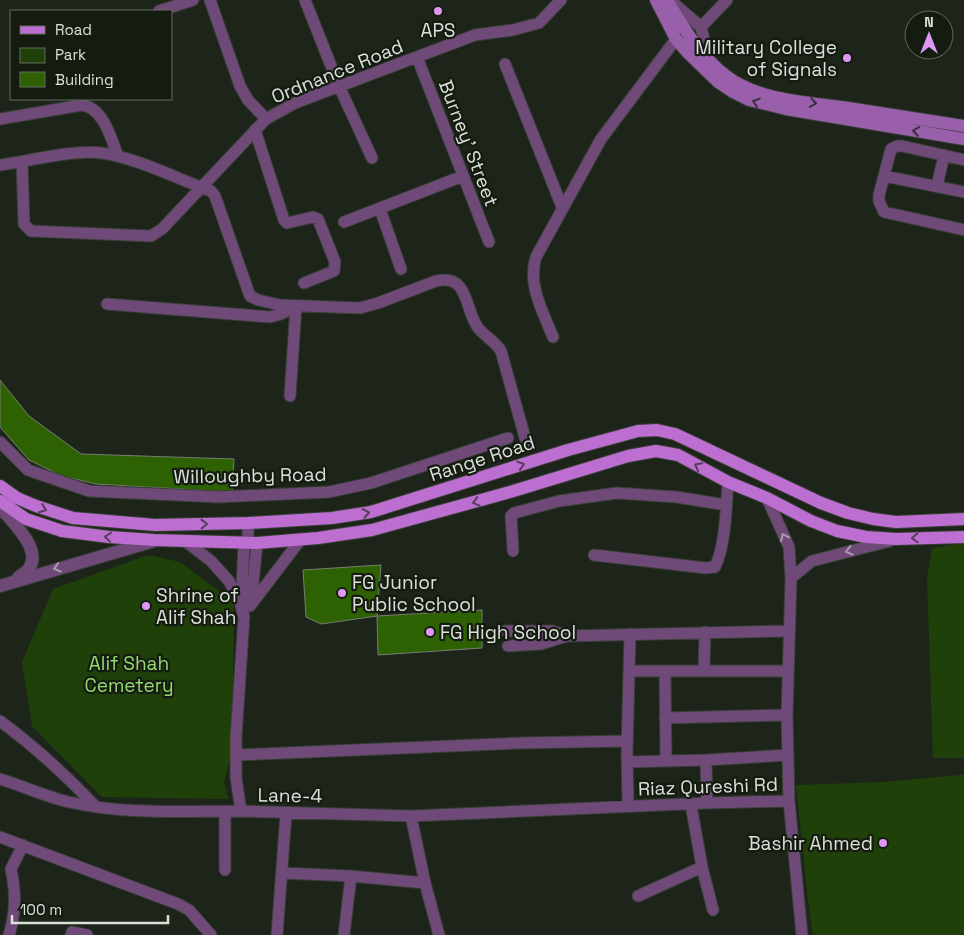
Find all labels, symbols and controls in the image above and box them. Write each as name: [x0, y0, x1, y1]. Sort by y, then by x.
marker: APS: [432, 5, 444, 17]
legend: [10, 10, 172, 100]
north arrow: [904, 10, 954, 60]
text: N: [924, 13, 934, 31]
place label: APS: [420, 18, 456, 43]
text: Road: [55, 20, 92, 39]
street label: Ordnance Road: [268, 34, 407, 109]
place label: Military College of Signals: [695, 35, 837, 82]
text: Park: [55, 45, 86, 64]
marker: Military College of Signals: [841, 52, 853, 64]
text: Building: [55, 70, 114, 89]
street label: Burney' Street: [433, 76, 504, 210]
one-way arrow: [809, 97, 817, 108]
one-way arrow: [752, 98, 761, 108]
one-way arrow: [912, 126, 920, 136]
street label: Range Road: [426, 430, 538, 487]
one-way arrow: [516, 461, 525, 471]
street label: Willoughby Road: [173, 462, 327, 489]
one-way arrow: [694, 462, 703, 472]
one-way arrow: [472, 496, 481, 507]
one-way arrow: [38, 503, 47, 513]
one-way arrow: [361, 508, 370, 519]
one-way arrow: [200, 519, 208, 529]
one-way arrow: [104, 532, 112, 543]
one-way arrow: [780, 533, 790, 542]
one-way arrow: [911, 533, 919, 543]
one-way arrow: [845, 545, 854, 556]
one-way arrow: [54, 563, 62, 573]
place label: FG Junior Public School: [352, 570, 476, 617]
place label: Shrine of Alif Shah: [156, 583, 239, 630]
marker: FG Junior Public School: [336, 587, 348, 599]
marker: Shrine of Alif Shah: [140, 600, 152, 612]
place label: FG High School: [440, 620, 576, 645]
marker: FG High School: [424, 626, 436, 638]
park label: Alif Shah Cemetery: [84, 651, 174, 698]
street label: Riaz Qureshi Rd: [638, 772, 779, 801]
street label: Lane-4: [257, 782, 323, 809]
place label: Bashir Ahmed: [748, 831, 873, 856]
marker: Bashir Ahmed: [877, 837, 889, 849]
scale bar: [12, 892, 169, 924]
text: 100 m: [20, 900, 62, 919]

